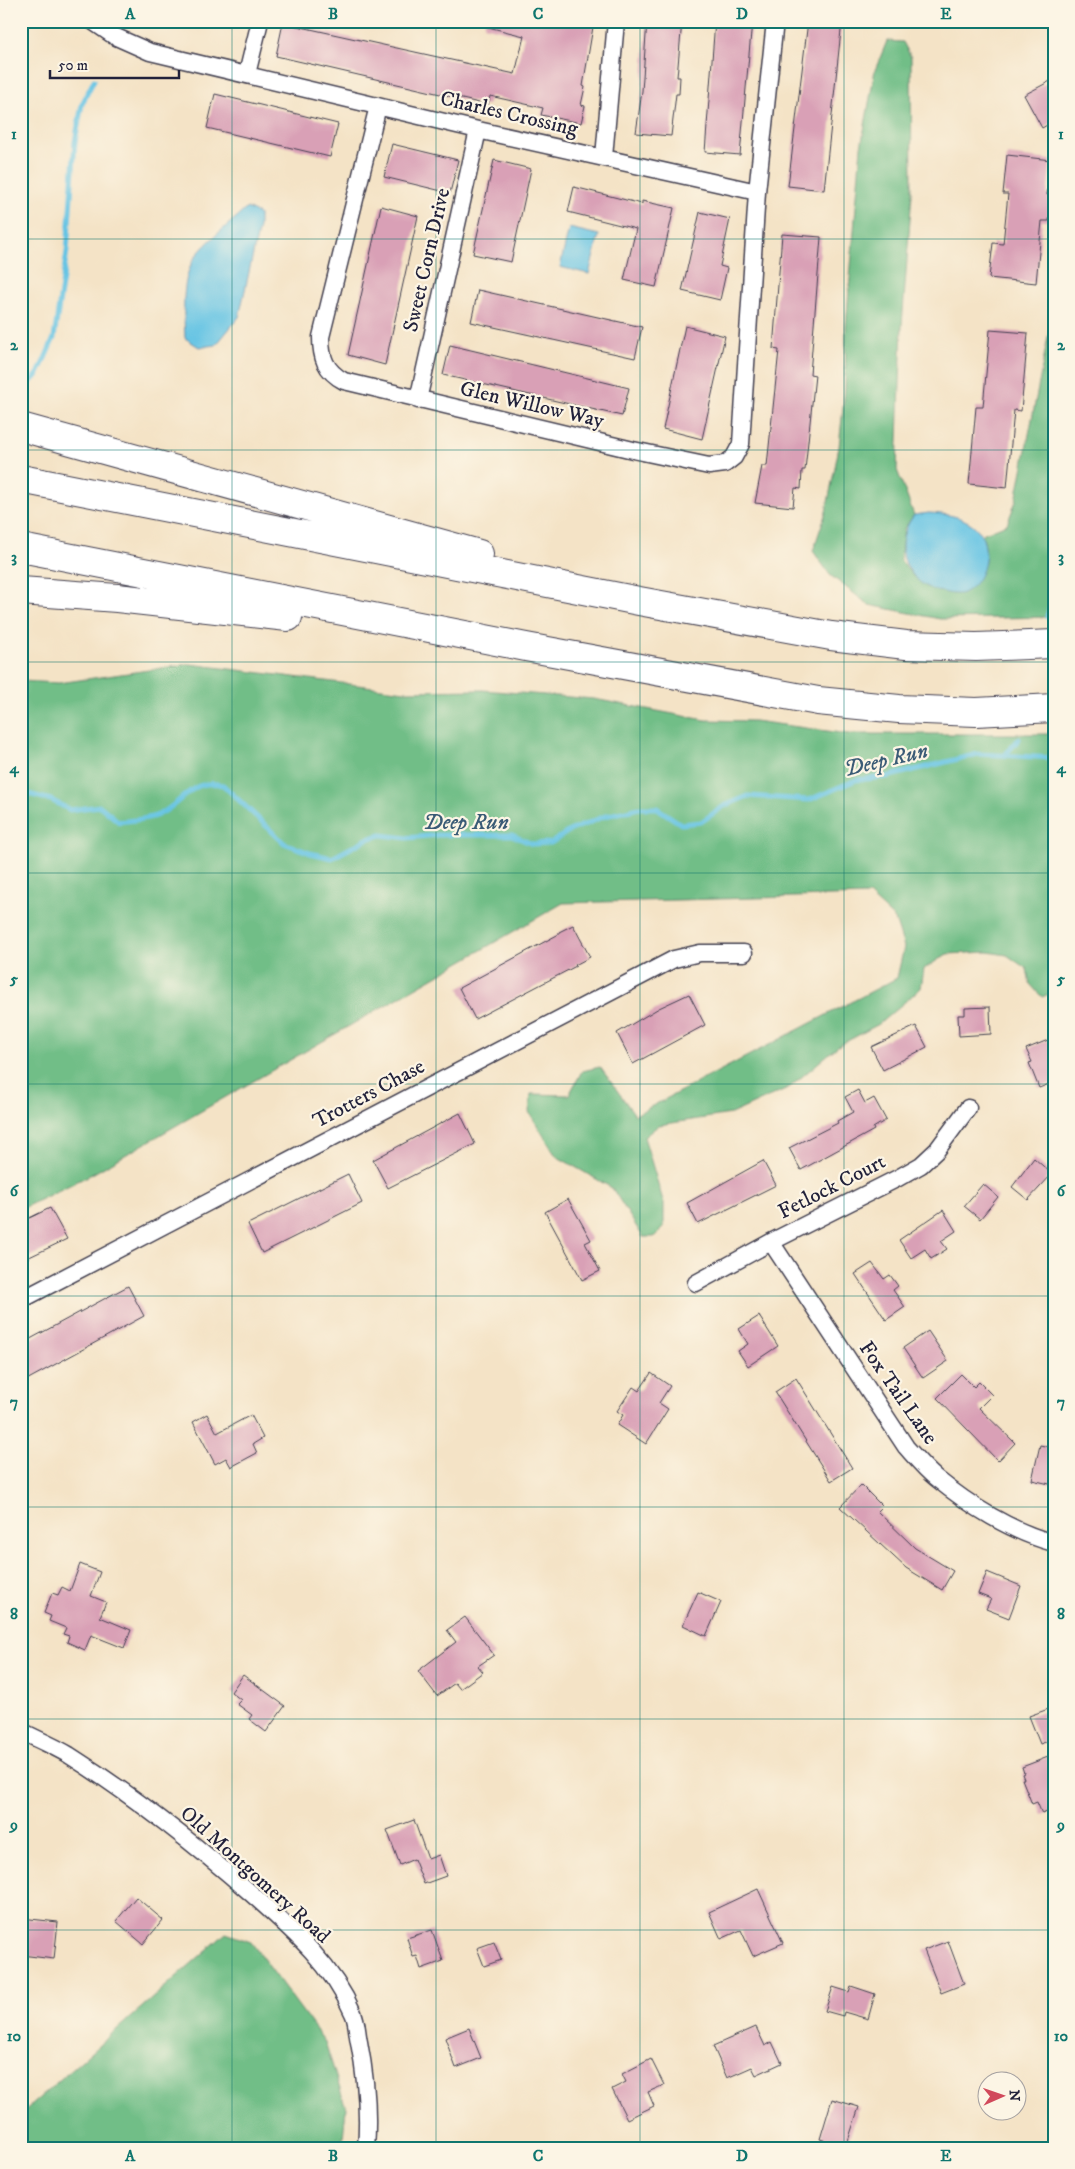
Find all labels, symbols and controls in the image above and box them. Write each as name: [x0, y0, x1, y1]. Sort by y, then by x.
text: A: [124, 4, 136, 24]
text: B: [328, 4, 338, 24]
text: C: [533, 4, 543, 24]
text: D: [736, 4, 748, 24]
text: E: [940, 4, 952, 24]
scale bar: [50, 48, 179, 80]
text: 50 m: [58, 56, 88, 75]
street label: Charles Crossing: [438, 86, 581, 143]
text: 1: [11, 124, 17, 144]
text: 1: [1058, 124, 1064, 144]
street label: Sweet Corn Drive: [398, 185, 456, 335]
text: 2: [10, 335, 19, 355]
text: 2: [1057, 335, 1066, 355]
street label: Glen Willow Way: [457, 376, 608, 434]
text: 3: [11, 547, 17, 567]
text: 3: [1058, 547, 1064, 567]
water label: Deep Run: [841, 737, 931, 783]
text: 4: [8, 758, 19, 778]
text: 4: [1055, 758, 1066, 778]
water label: Deep Run: [423, 809, 509, 836]
text: 5: [9, 969, 18, 989]
text: 5: [1056, 969, 1065, 989]
street label: Trotters Chase: [309, 1054, 430, 1134]
street label: Fetlock Court: [774, 1149, 890, 1225]
text: 6: [10, 1181, 20, 1201]
text: 6: [1057, 1181, 1067, 1201]
street label: Fox Tail Lane: [853, 1336, 943, 1450]
text: 7: [10, 1392, 18, 1412]
text: 7: [1057, 1392, 1065, 1412]
text: 8: [10, 1604, 18, 1624]
text: 8: [1057, 1604, 1065, 1624]
street label: Old Montgomery Road: [174, 1801, 336, 1950]
text: 9: [9, 1815, 18, 1835]
text: 9: [1056, 1815, 1065, 1835]
text: 10: [7, 2026, 22, 2046]
text: 10: [1054, 2026, 1069, 2046]
north arrow: [978, 2072, 1028, 2122]
text: N: [1005, 2090, 1023, 2102]
text: A: [124, 2146, 136, 2166]
text: B: [328, 2146, 338, 2166]
text: C: [533, 2146, 543, 2166]
text: D: [736, 2146, 748, 2166]
text: E: [940, 2146, 952, 2166]

